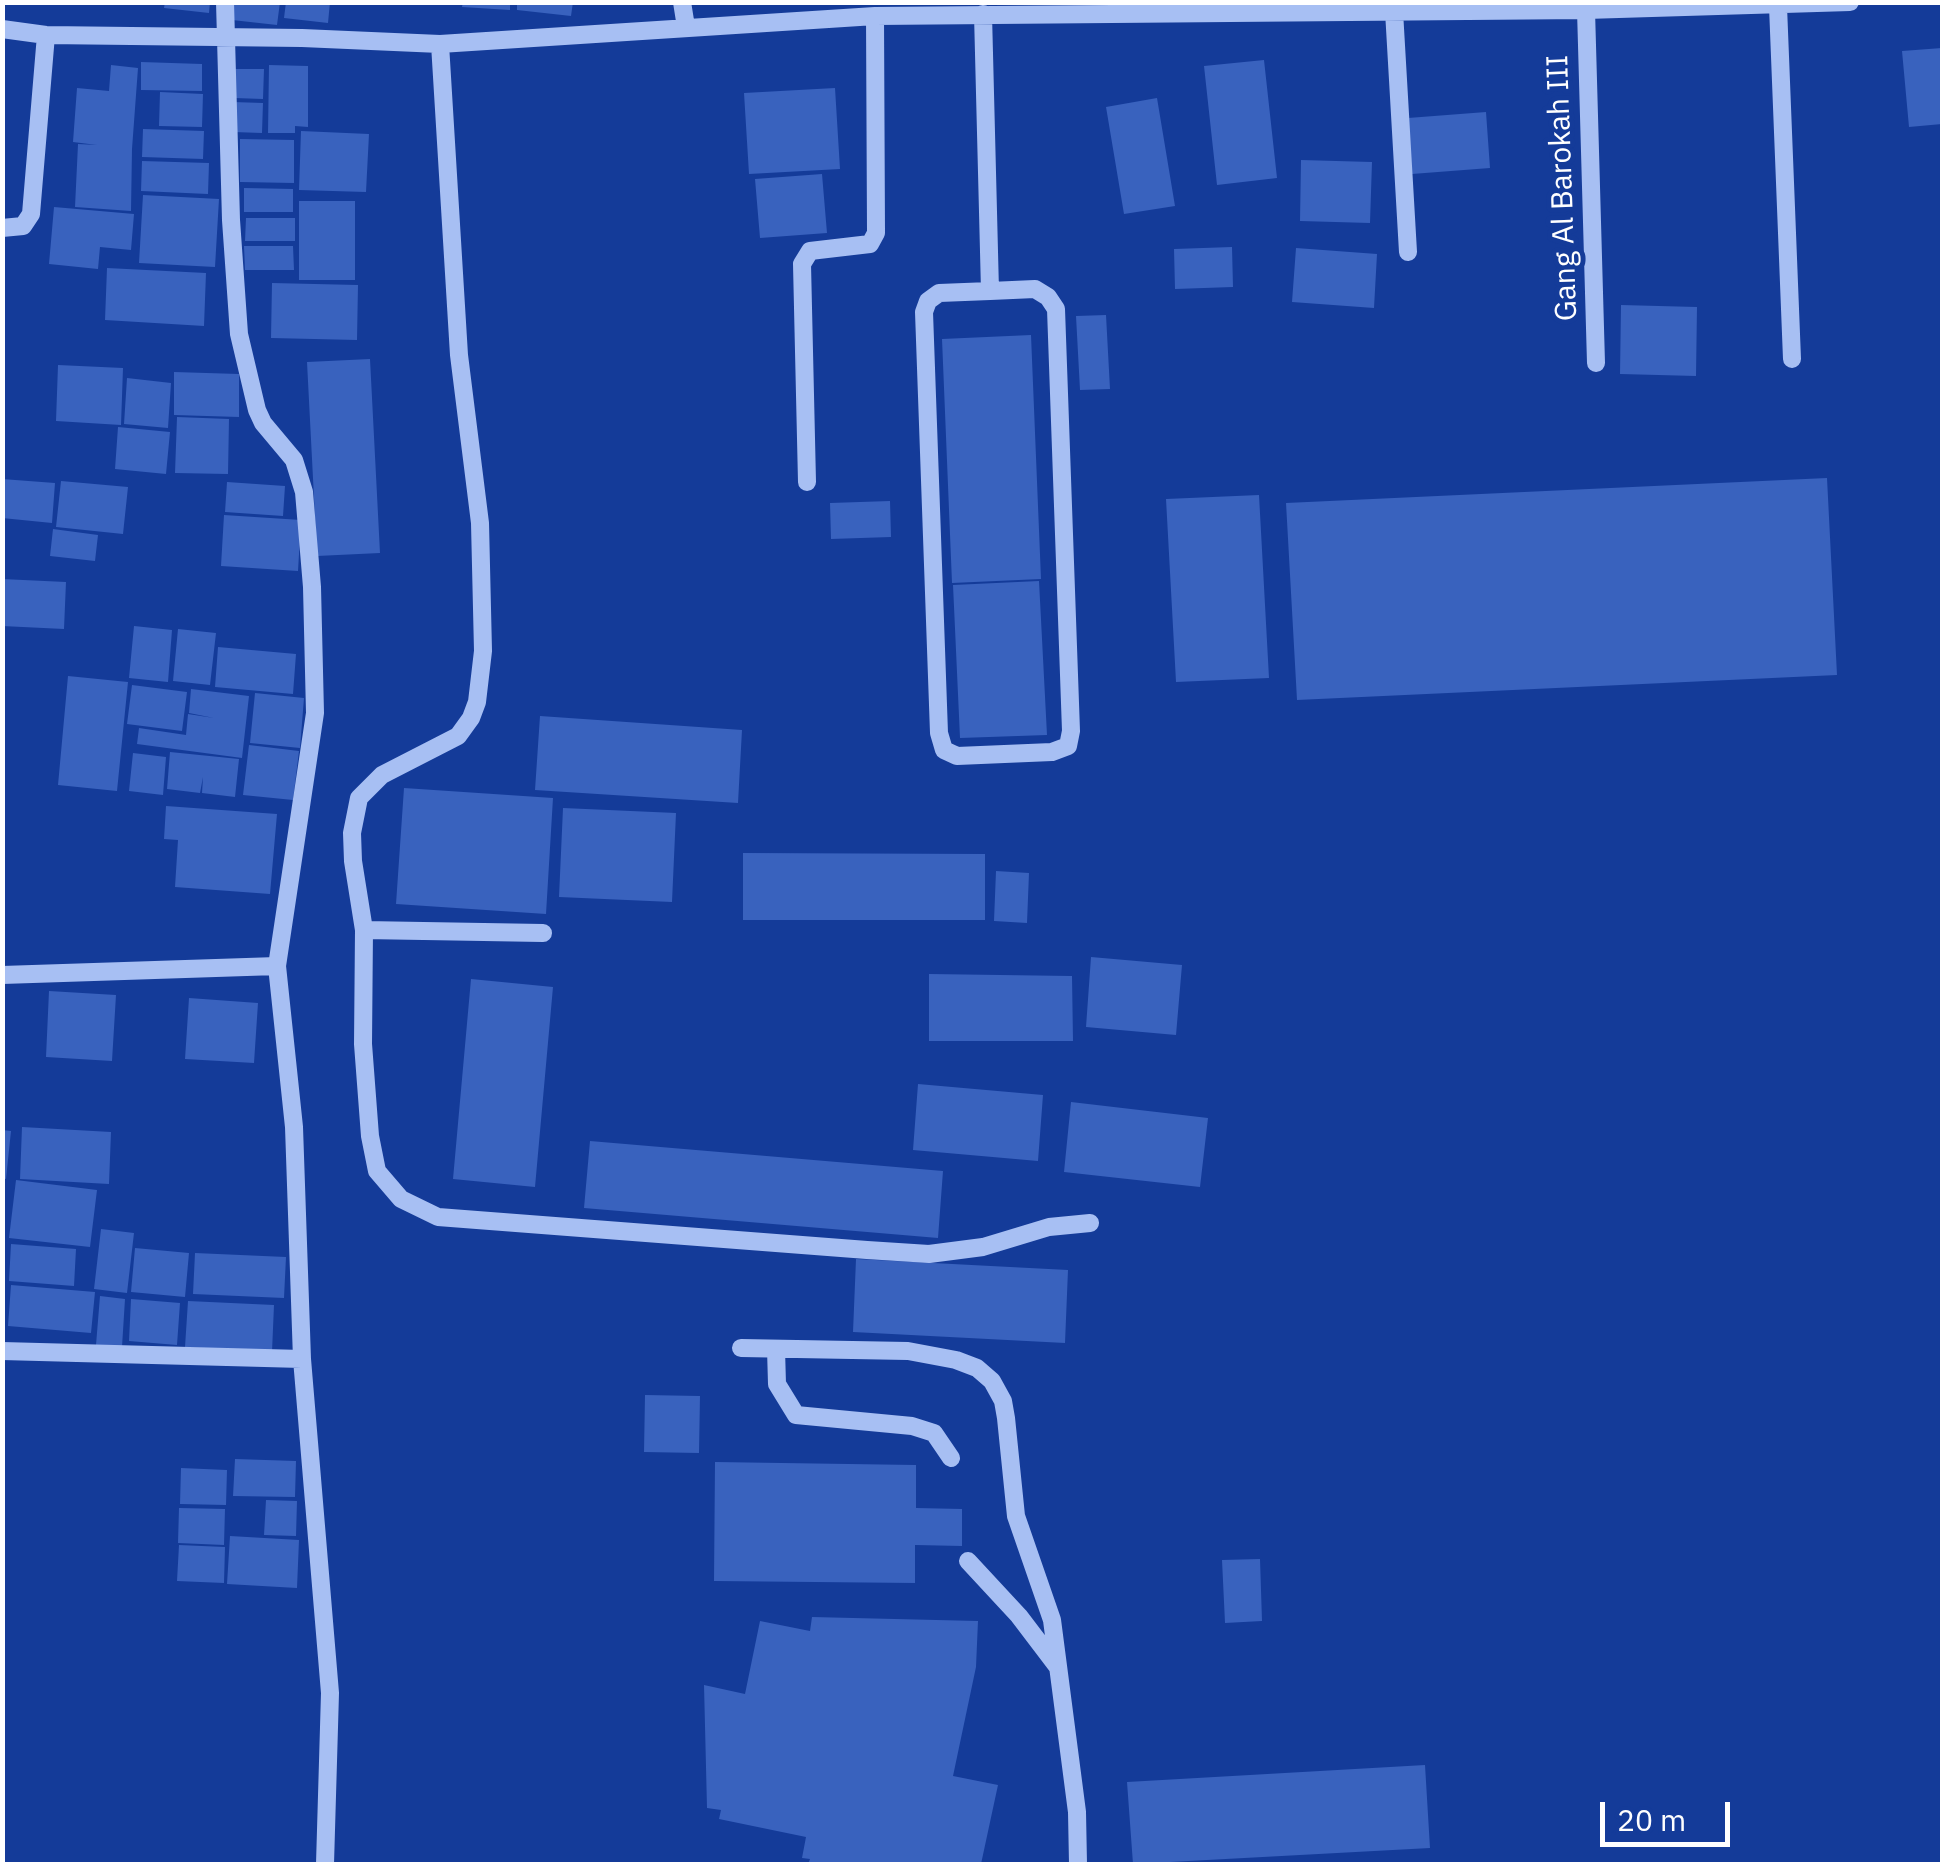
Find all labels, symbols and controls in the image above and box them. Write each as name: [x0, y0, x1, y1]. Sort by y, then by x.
street label: Gang Al Barokah III: [1540, 54, 1586, 322]
scale bar: [1605, 1782, 1735, 1844]
text: 20 m: [1617, 1800, 1686, 1839]

